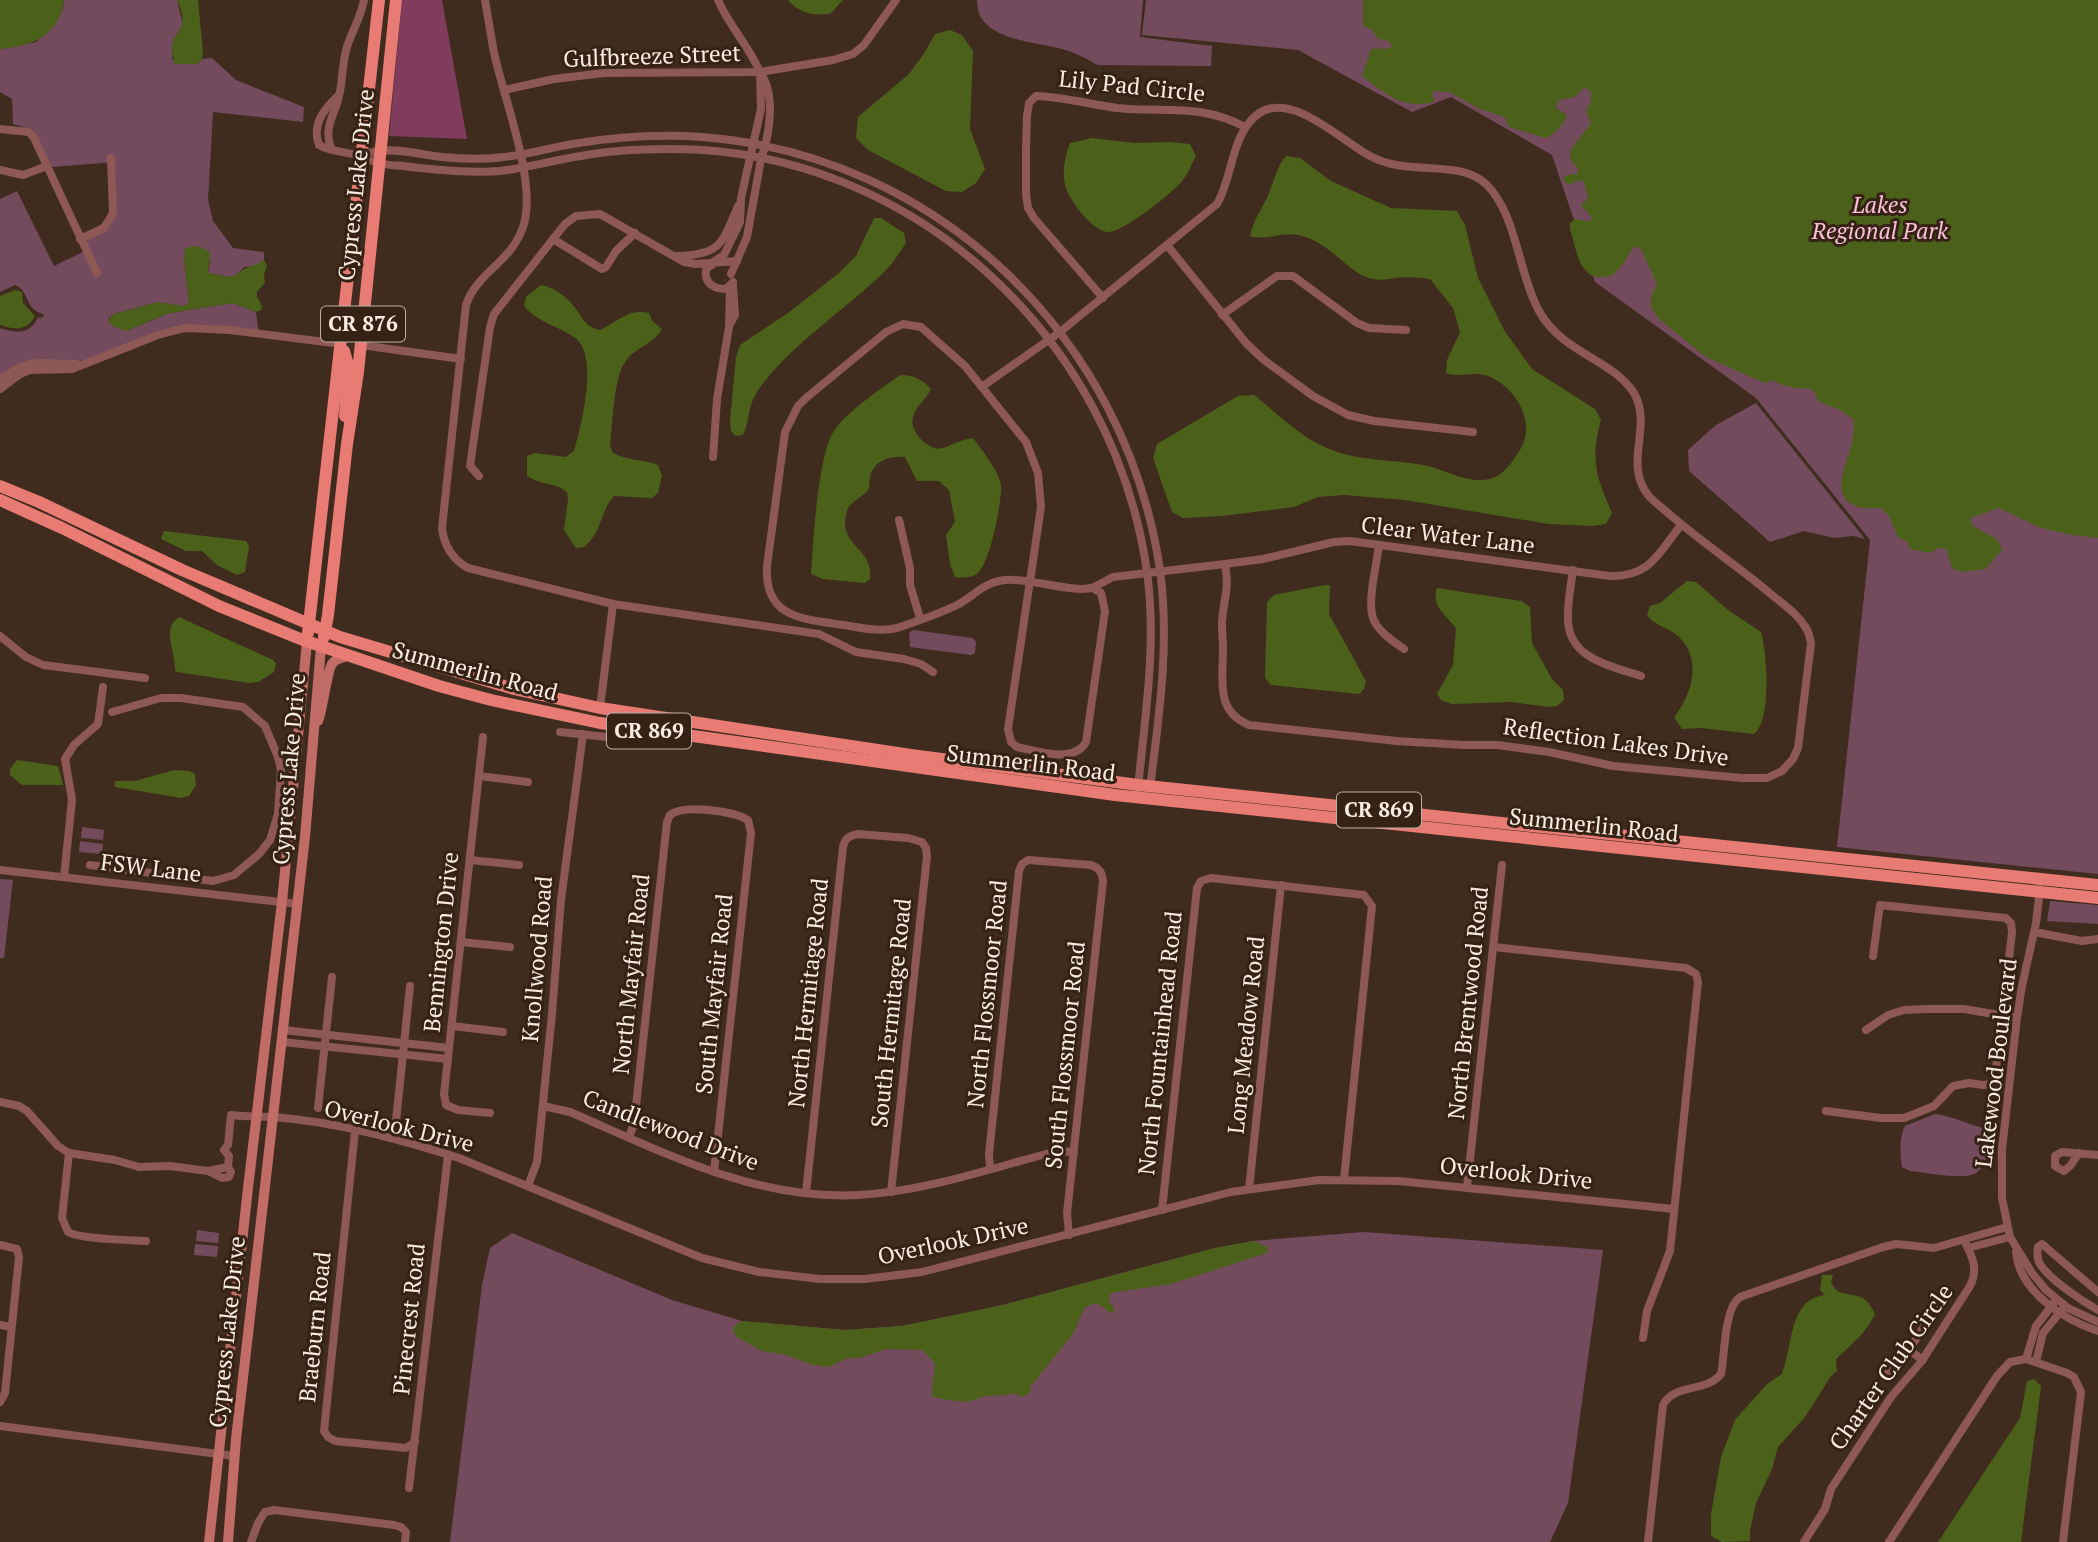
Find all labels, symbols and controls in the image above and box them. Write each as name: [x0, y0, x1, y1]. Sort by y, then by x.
street label: Gulfbreeze Street: [563, 37, 742, 74]
street label: Lily Pad Circle: [1057, 62, 1207, 109]
street label: Cypress Lake Drive: [330, 88, 381, 282]
park label: Lakes Regional Park: [1811, 189, 1949, 246]
road number: CR 876: [321, 306, 405, 342]
street label: Clear Water Lane: [1359, 508, 1537, 561]
street label: Summerlin Road: [389, 634, 561, 708]
street label: Cypress Lake Drive: [265, 672, 312, 866]
street label: Reflection Lakes Drive: [1501, 710, 1731, 773]
road number: CR 869: [607, 714, 691, 748]
street label: Summerlin Road: [945, 737, 1118, 788]
road number: CR 869: [1337, 792, 1421, 828]
street label: Summerlin Road: [1508, 800, 1680, 849]
street label: FSW Lane: [99, 846, 203, 889]
street label: Bennington Drive: [416, 850, 465, 1034]
street label: North Mayfair Road: [605, 872, 656, 1076]
street label: Knollwood Road: [514, 874, 559, 1043]
street label: North Hermitage Road: [780, 876, 835, 1109]
street label: North Flossmoor Road: [959, 878, 1014, 1109]
street label: North Brentwood Road: [1440, 885, 1495, 1121]
street label: South Mayfair Road: [688, 892, 739, 1096]
street label: South Hermitage Road: [863, 896, 918, 1129]
street label: North Fountainhead Road: [1130, 909, 1189, 1176]
street label: Long Meadow Road: [1220, 934, 1271, 1135]
street label: South Flossmoor Road: [1037, 939, 1092, 1170]
street label: Lakewood Boulevard: [1967, 956, 2024, 1169]
street label: Candlewood Drive: [579, 1082, 764, 1177]
street label: Overlook Drive: [321, 1092, 477, 1159]
street label: Overlook Drive: [1438, 1149, 1594, 1196]
street label: Overlook Drive: [875, 1209, 1031, 1272]
street label: Cypress Lake Drive: [201, 1235, 252, 1429]
street label: Pinecrest Road: [385, 1241, 432, 1396]
street label: Braeburn Road: [291, 1250, 338, 1404]
street label: Charter Club Circle: [1822, 1277, 1960, 1456]

